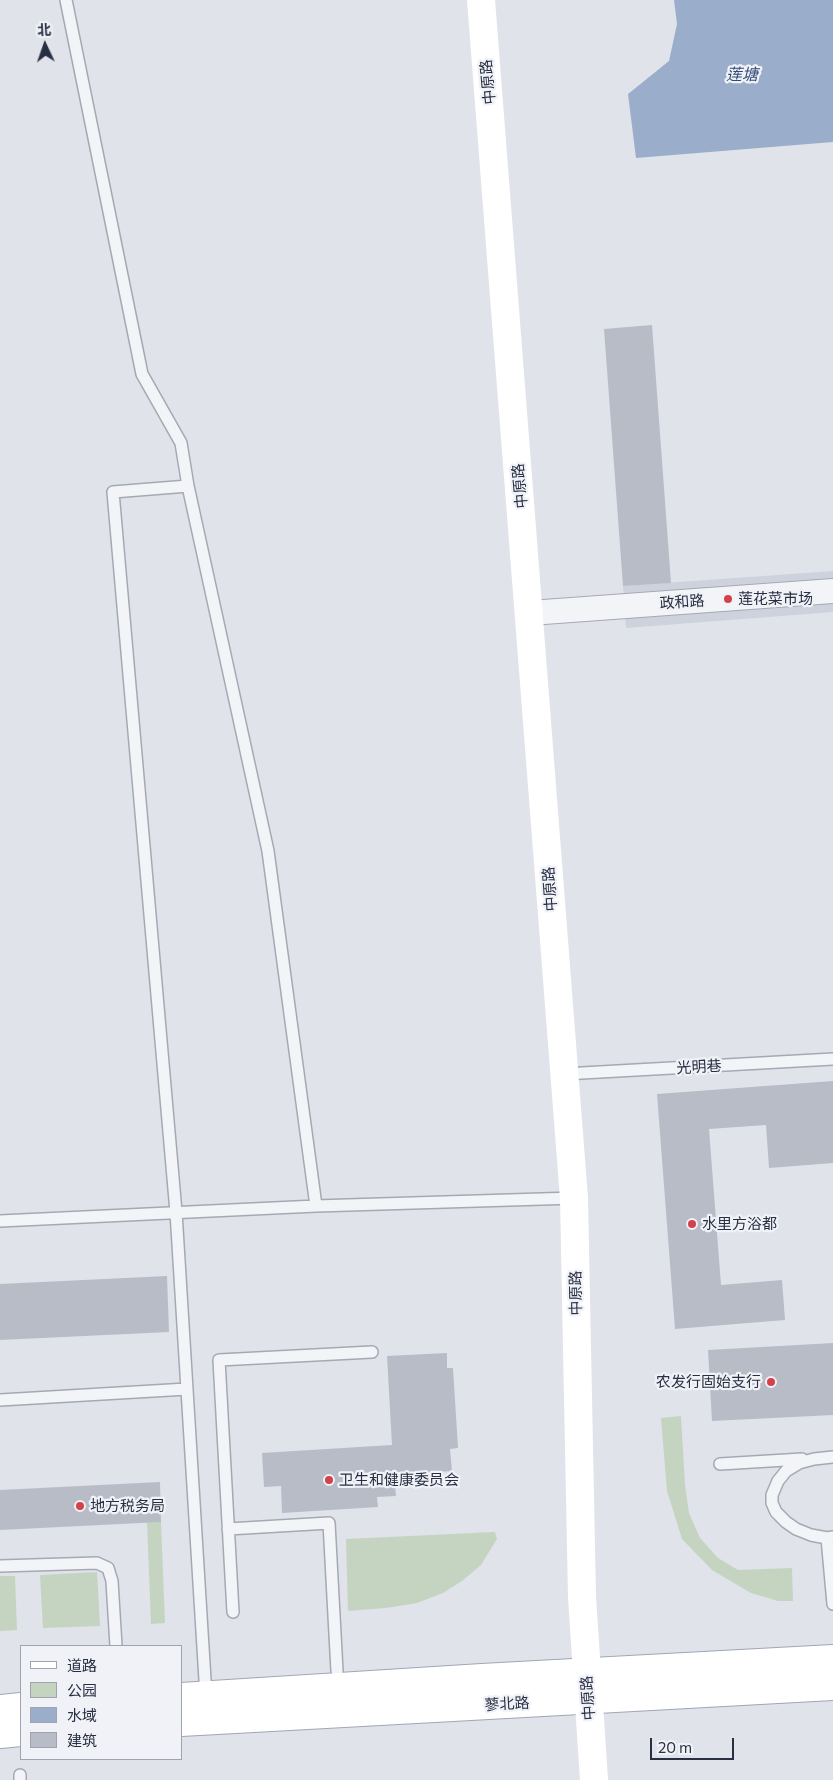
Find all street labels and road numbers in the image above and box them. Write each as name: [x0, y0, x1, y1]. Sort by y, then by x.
street label: 中原路: [477, 59, 499, 105]
street label: 中原路: [509, 463, 531, 509]
street label: 政和路: [659, 591, 705, 613]
street label: 中原路: [539, 866, 561, 912]
street label: 光明巷: [676, 1057, 722, 1077]
street label: 中原路: [567, 1270, 585, 1316]
street label: 中原路: [577, 1675, 599, 1721]
street label: 蓼北路: [484, 1694, 530, 1714]

